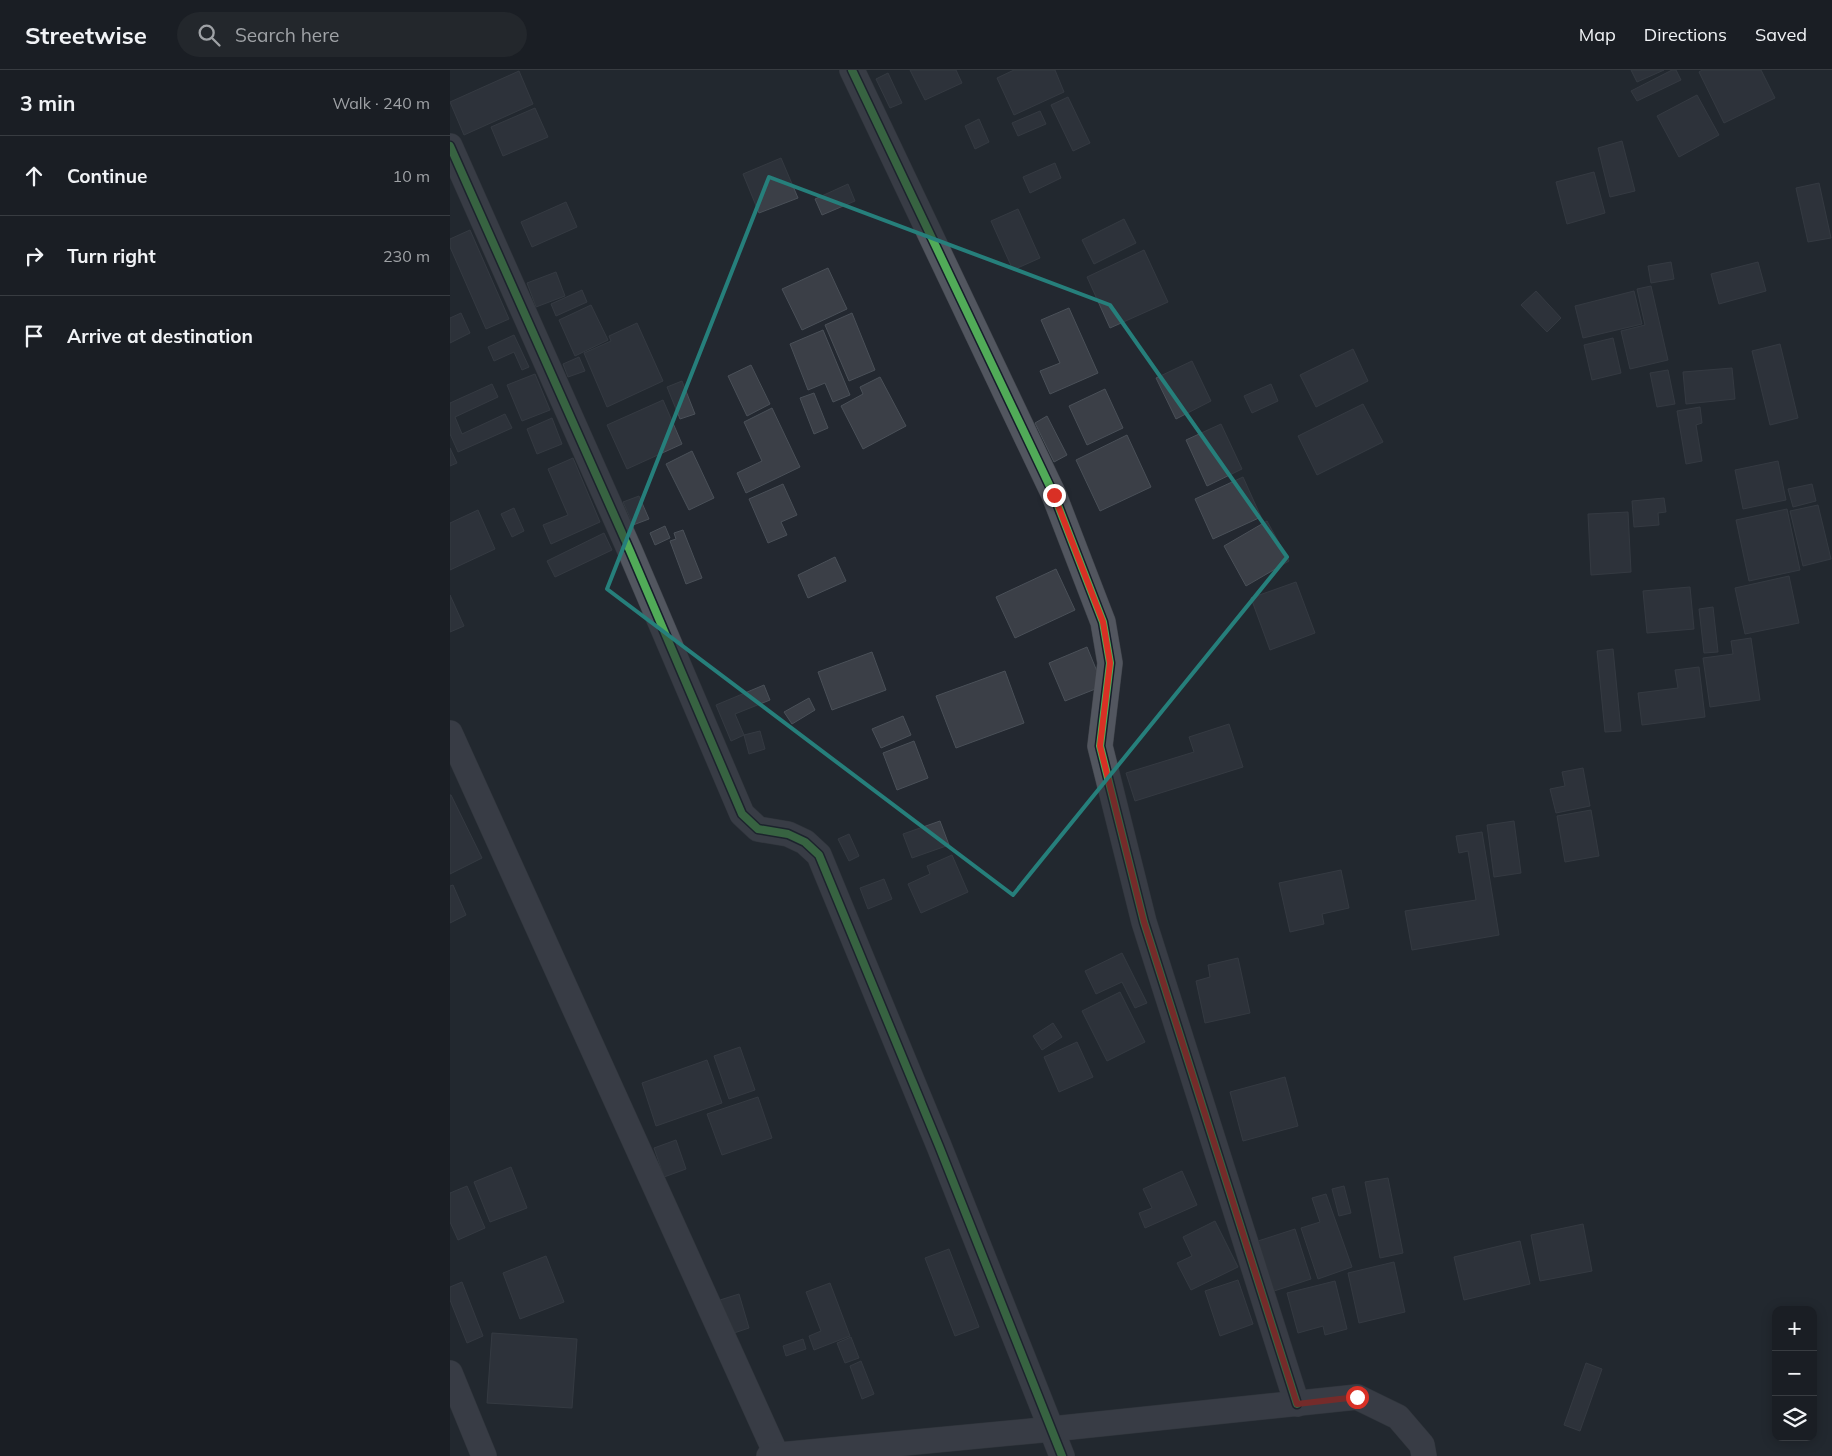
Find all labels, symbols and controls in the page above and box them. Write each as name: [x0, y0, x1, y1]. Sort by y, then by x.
search box: [177, 12, 527, 57]
text: Streetwise: [25, 20, 147, 50]
icon: search: [195, 21, 223, 49]
text: Search here: [235, 23, 339, 47]
text: Map: [1579, 23, 1616, 46]
text: Directions: [1644, 23, 1727, 46]
text: Saved: [1755, 23, 1807, 46]
text: 3 min: [20, 90, 75, 116]
text: Walk · 240 m: [332, 93, 430, 113]
icon: ahead: [20, 162, 48, 190]
text: Continue: [67, 164, 147, 188]
text: 10 m: [393, 166, 430, 186]
icon: right: [20, 242, 48, 270]
text: Turn right: [67, 244, 156, 268]
text: 230 m: [383, 246, 430, 266]
icon: arrive: [20, 322, 48, 350]
text: Arrive at destination: [67, 324, 253, 348]
route end: [1043, 484, 1066, 507]
map controls: [1772, 1306, 1817, 1441]
button: +: [1772, 1306, 1817, 1351]
button: −: [1772, 1351, 1817, 1396]
route start: [1346, 1386, 1369, 1409]
button: layers: [1772, 1396, 1817, 1441]

